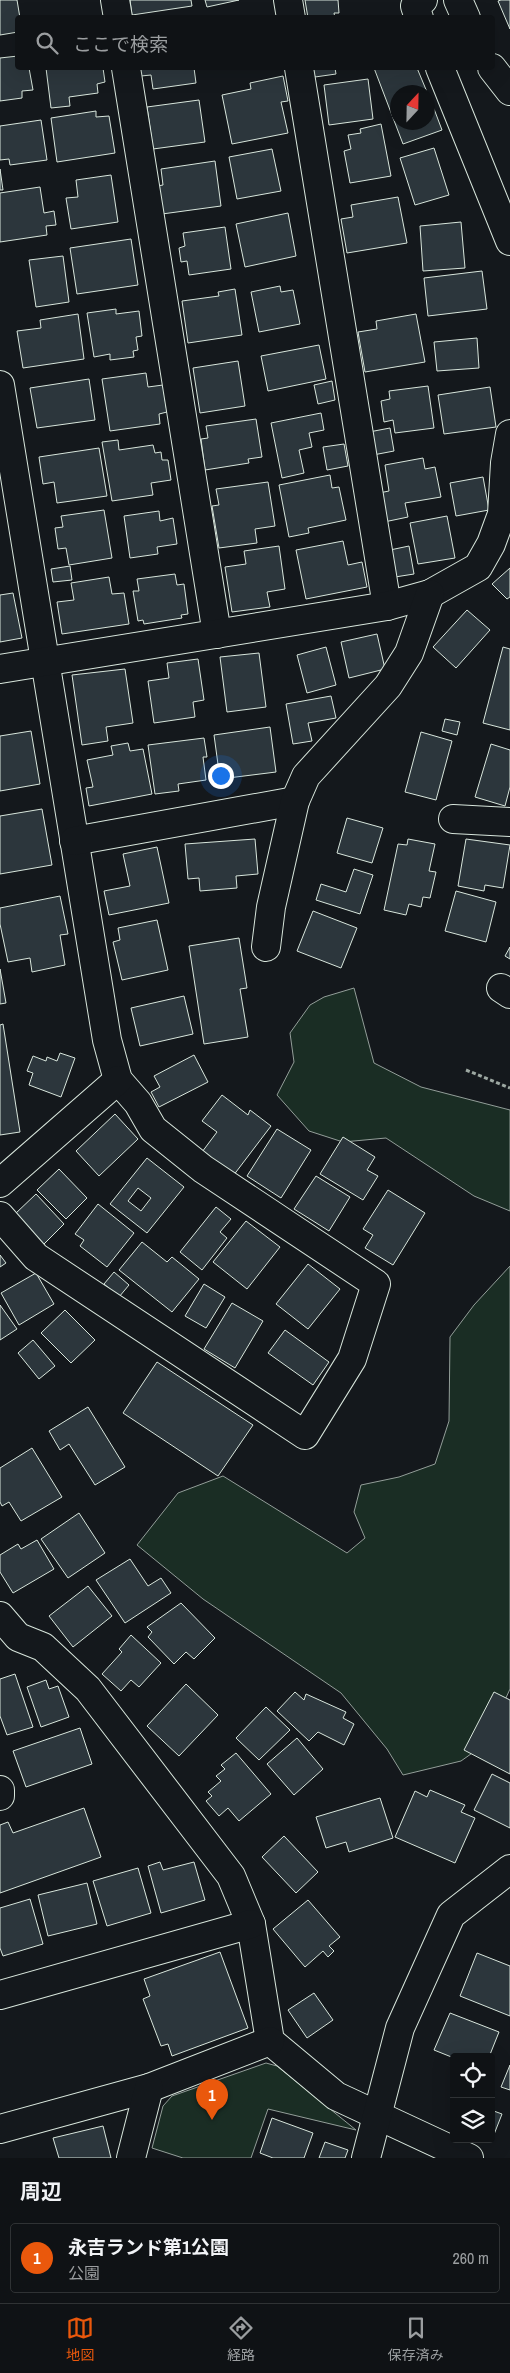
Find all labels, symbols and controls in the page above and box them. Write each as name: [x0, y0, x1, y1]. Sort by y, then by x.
search box: [15, 15, 495, 70]
icon: search: [33, 29, 61, 57]
text: ここで検索: [73, 31, 168, 57]
north arrow: [390, 85, 435, 130]
your location: [208, 763, 234, 789]
map controls: [450, 2053, 495, 2143]
button: locate: [450, 2053, 495, 2098]
pin: 1: [196, 2079, 228, 2120]
button: layers: [450, 2098, 495, 2143]
text: 周辺: [20, 2177, 62, 2206]
text: 永吉ランド第1公園: [68, 2234, 229, 2260]
text: 1: [33, 2247, 41, 2269]
text: 260 m: [453, 2247, 489, 2269]
text: 公園: [68, 2262, 100, 2284]
tab: 地図: [66, 2314, 94, 2364]
tab: 経路: [227, 2314, 255, 2364]
tab: 保存済み: [388, 2314, 444, 2364]

